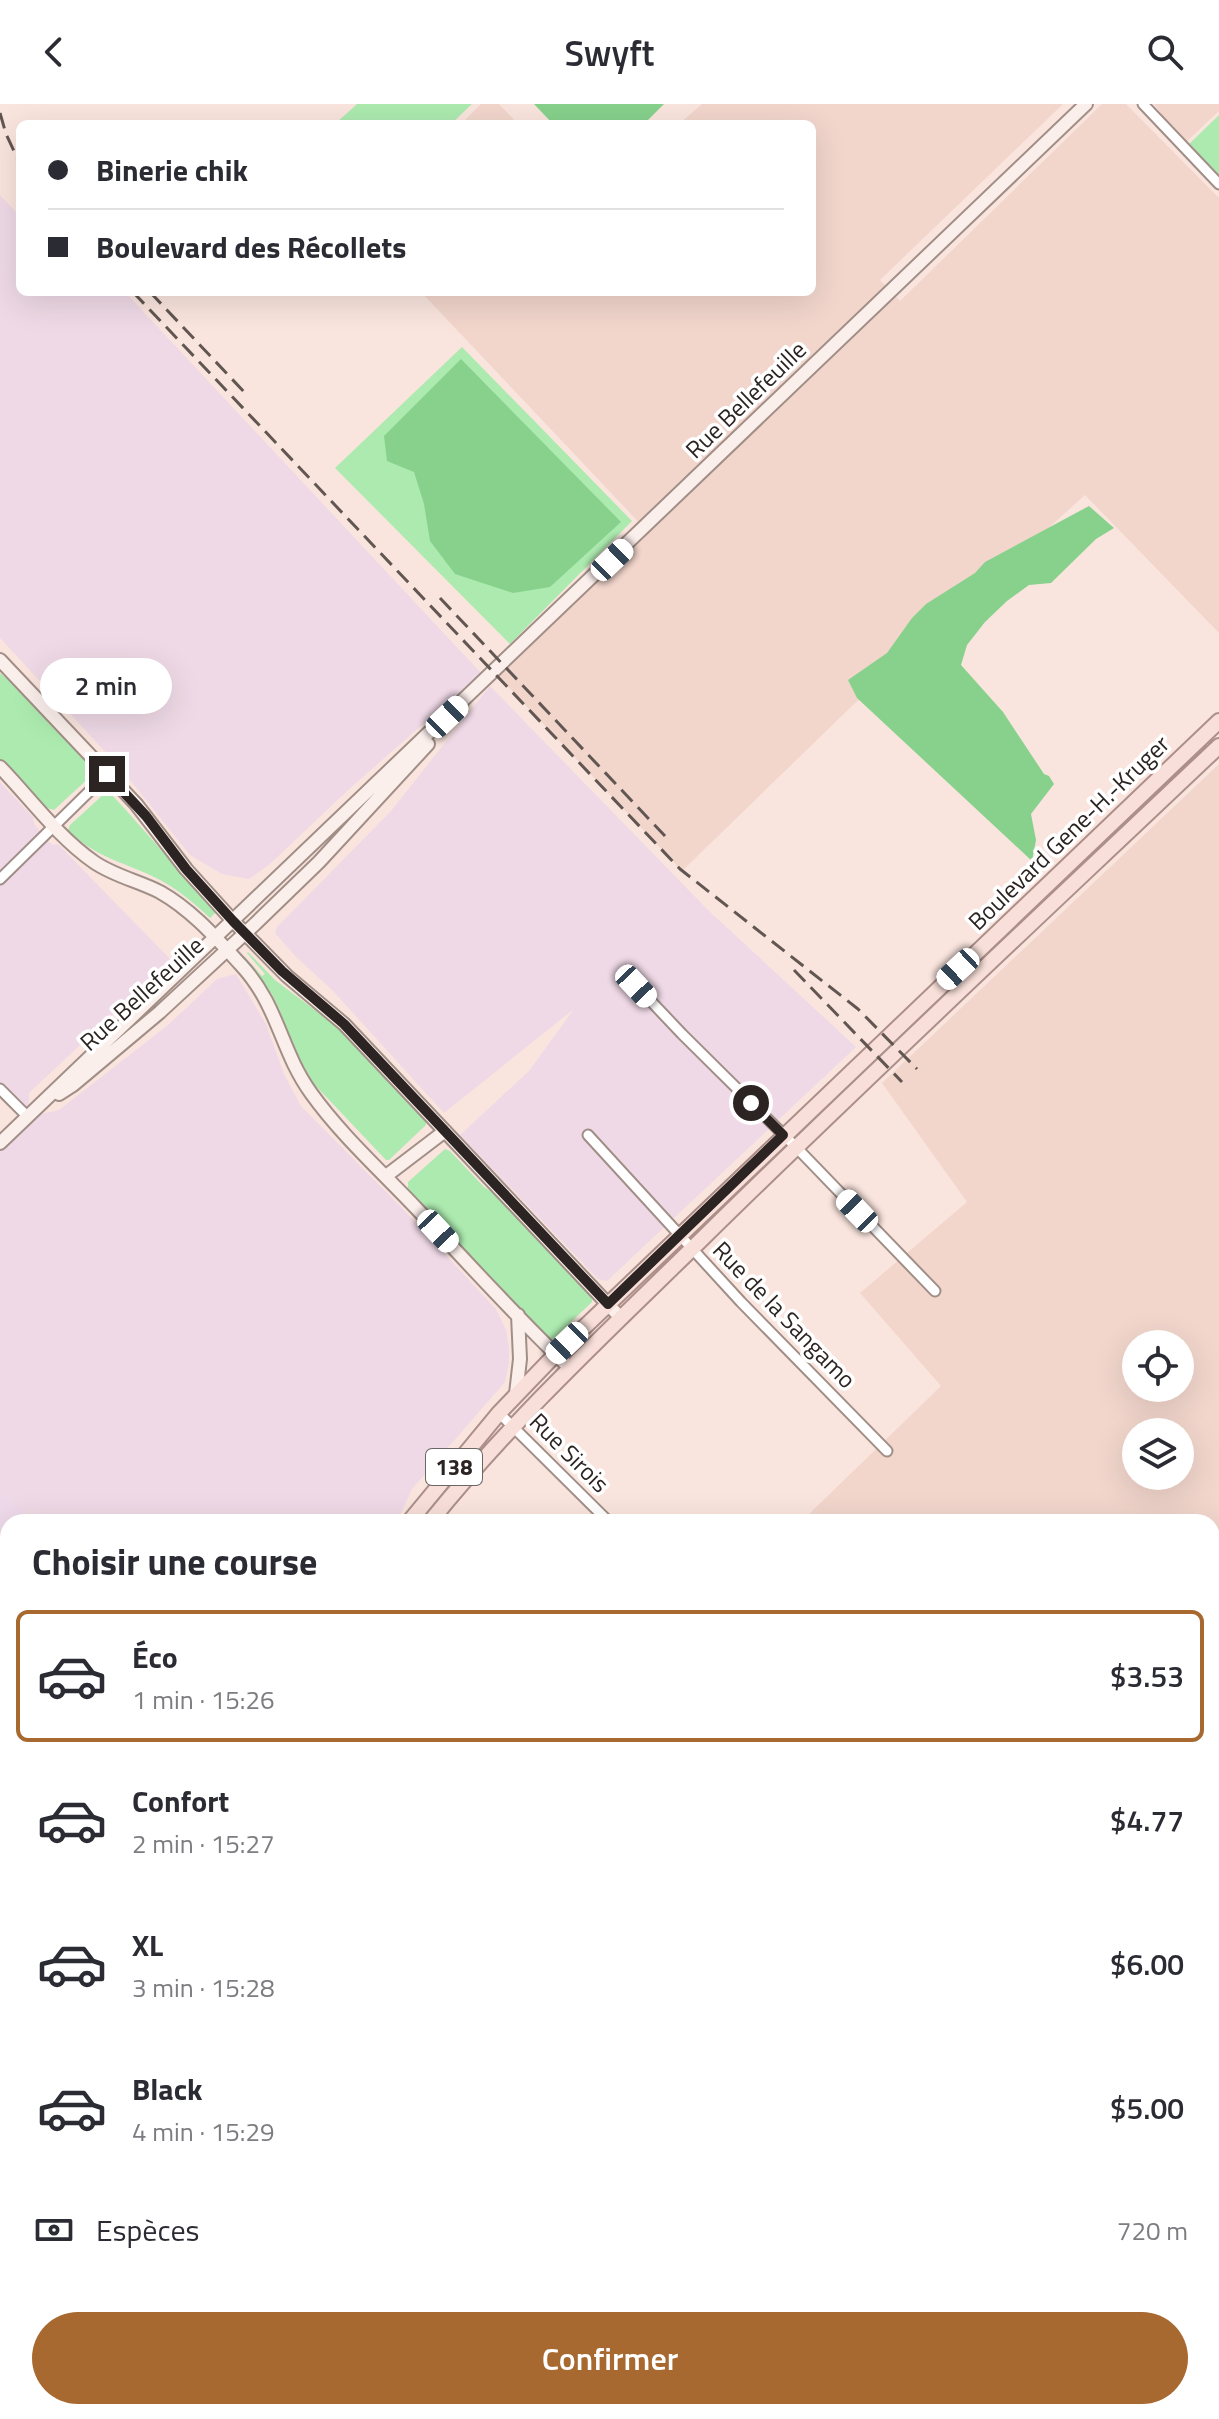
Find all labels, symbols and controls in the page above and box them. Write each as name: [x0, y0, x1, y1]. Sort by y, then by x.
text: Swyft: [565, 25, 654, 80]
icon: back: [32, 30, 76, 74]
icon: search: [1143, 30, 1187, 74]
text: Binerie chik: [96, 147, 248, 193]
text: Boulevard des Récollets: [96, 224, 406, 270]
street label: Rue Bellefeuille: [677, 332, 814, 466]
car: [586, 535, 638, 585]
callout: 2 min: [41, 658, 173, 714]
text: 2 min: [75, 666, 137, 705]
car: [421, 692, 473, 742]
street label: Boulevard Gene-H.-Kruger: [959, 726, 1177, 938]
route end: [89, 756, 125, 792]
street label: Rue Bellefeuille: [71, 928, 211, 1059]
car: [932, 944, 984, 994]
car: [611, 960, 661, 1012]
route start: [733, 1085, 769, 1121]
car: [832, 1185, 882, 1237]
car: [413, 1205, 463, 1257]
street label: Rue de la Sangamo: [705, 1232, 865, 1396]
car: [541, 1318, 593, 1368]
map controls: [1122, 1330, 1194, 1490]
button: locate: [1122, 1330, 1194, 1402]
street label: Rue Sirois: [522, 1404, 618, 1500]
button: layers: [1122, 1418, 1194, 1490]
road number: 138: [426, 1449, 482, 1485]
text: Choisir une course: [32, 1534, 317, 1589]
text: Éco: [132, 1634, 178, 1680]
icon: car: [36, 1640, 108, 1712]
text: $3.53: [1110, 1653, 1184, 1699]
text: 1 min · 15:26: [132, 1680, 275, 1719]
text: Confort: [132, 1778, 229, 1824]
icon: car: [36, 1784, 108, 1856]
text: $4.77: [1110, 1797, 1184, 1843]
text: 2 min · 15:27: [132, 1824, 275, 1863]
text: XL: [132, 1922, 163, 1968]
icon: car: [36, 1928, 108, 2000]
text: $6.00: [1110, 1941, 1184, 1987]
text: 3 min · 15:28: [132, 1968, 275, 2007]
text: Black: [132, 2066, 203, 2112]
icon: car: [36, 2072, 108, 2144]
text: $5.00: [1110, 2085, 1184, 2131]
text: 4 min · 15:29: [132, 2112, 275, 2151]
text: Espèces: [96, 2207, 200, 2253]
icon: cash: [32, 2208, 76, 2252]
text: 720 m: [1117, 2211, 1188, 2250]
button: Confirmer: [32, 2312, 1188, 2404]

